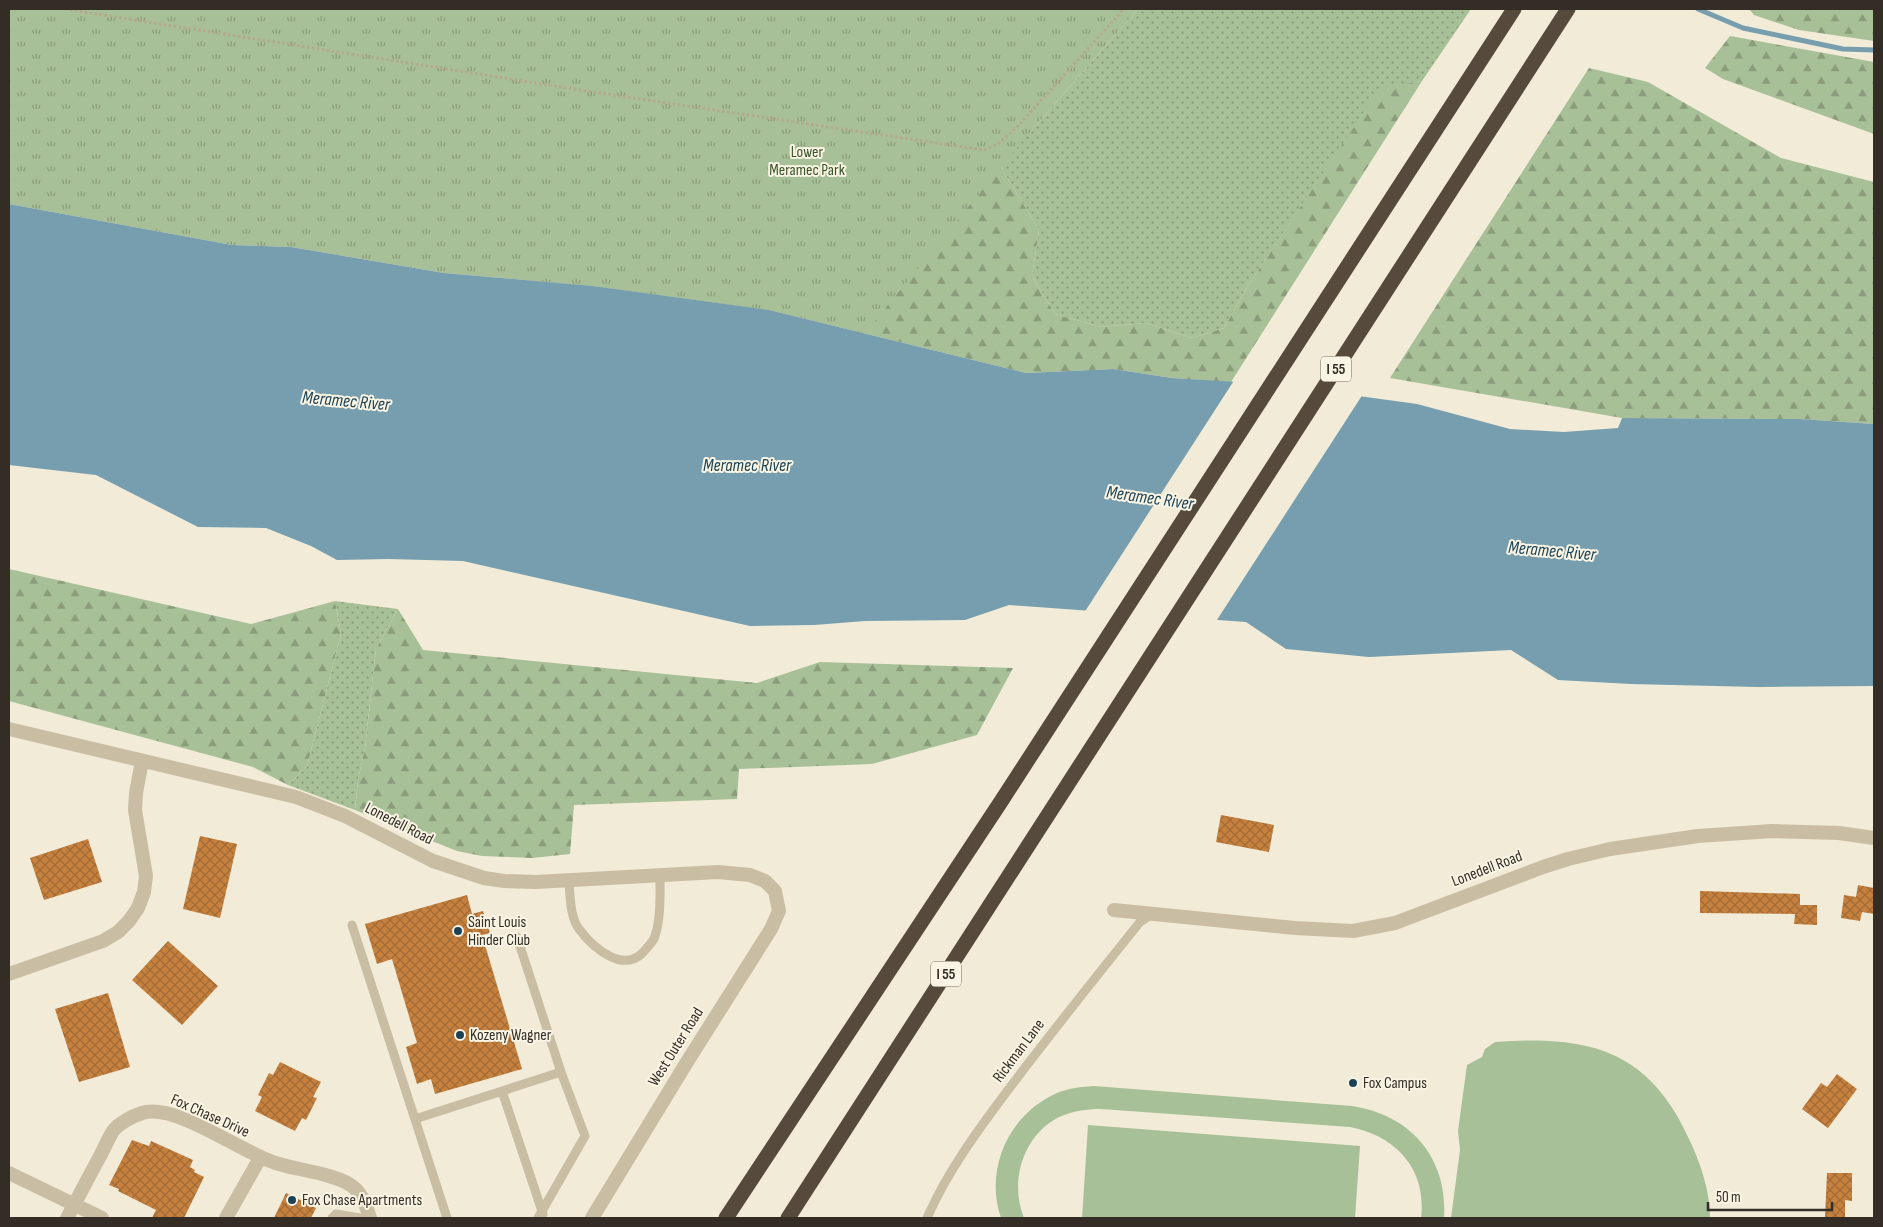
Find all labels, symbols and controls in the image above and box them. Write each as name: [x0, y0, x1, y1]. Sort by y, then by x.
park label: Lower Meramec Park: [769, 143, 845, 180]
road number: I 55: [1321, 356, 1351, 382]
water label: Meramec River: [301, 387, 392, 415]
water label: Meramec River: [703, 455, 792, 476]
water label: Meramec River: [1105, 481, 1196, 515]
water label: Meramec River: [1507, 537, 1598, 565]
street label: Lonedell Road: [362, 799, 436, 849]
street label: Lonedell Road: [1449, 847, 1525, 891]
place label: Saint Louis Hinder Club: [468, 913, 530, 950]
marker: Saint Louis Hinder Club: [452, 925, 464, 937]
road number: I 55: [931, 962, 961, 986]
street label: West Outer Road: [644, 1004, 708, 1090]
street label: Rickman Lane: [989, 1016, 1049, 1086]
place label: Kozeny Wagner: [470, 1026, 552, 1045]
marker: Kozeny Wagner: [454, 1029, 466, 1041]
place label: Fox Campus: [1363, 1074, 1427, 1093]
marker: Fox Campus: [1347, 1077, 1359, 1089]
street label: Fox Chase Drive: [168, 1090, 252, 1142]
scale bar: [1708, 1180, 1832, 1212]
text: 50 m: [1716, 1188, 1741, 1207]
place label: Fox Chase Apartments: [302, 1191, 422, 1210]
marker: Fox Chase Apartments: [286, 1194, 298, 1206]

